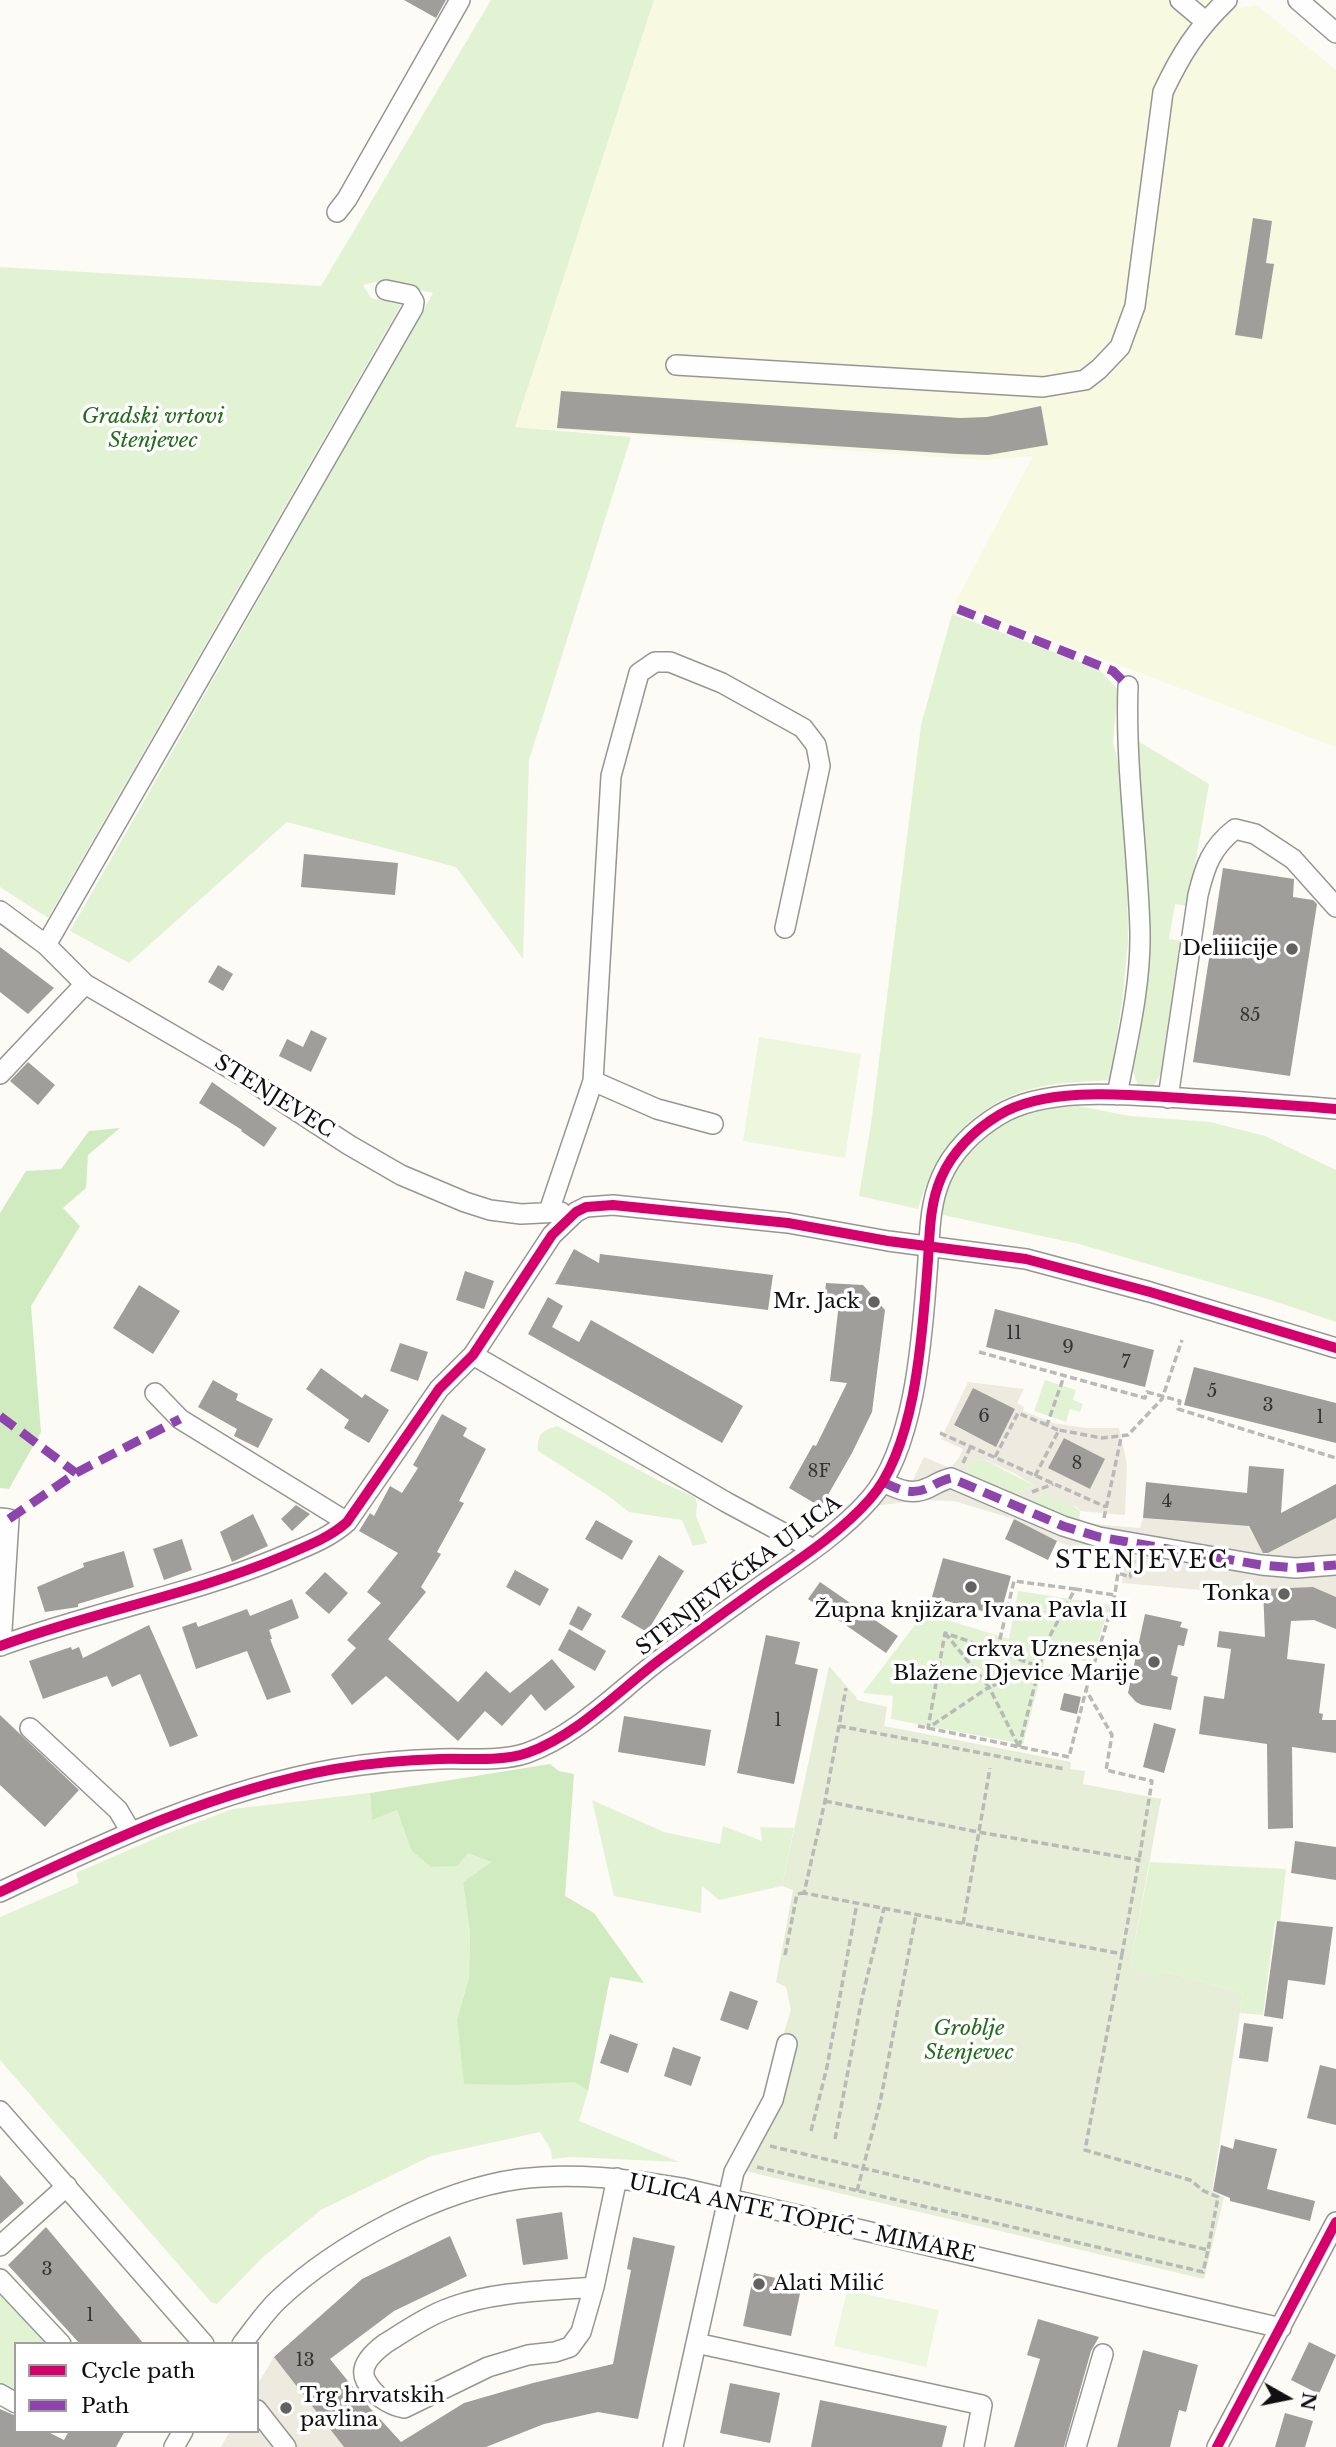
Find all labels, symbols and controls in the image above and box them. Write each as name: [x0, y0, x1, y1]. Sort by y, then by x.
park label: Gradski vrtovi Stenjevec: [82, 404, 224, 454]
place label: Deliiicije: [1182, 936, 1278, 962]
marker: Deliiicije: [1284, 941, 1300, 957]
house number: 85: [1239, 1005, 1261, 1027]
street label: STENJEVEC: [209, 1050, 339, 1144]
place label: Mr. Jack: [773, 1289, 860, 1315]
marker: Mr. Jack: [866, 1294, 882, 1310]
house number: 11: [1006, 1323, 1022, 1345]
house number: 9: [1062, 1337, 1074, 1359]
house number: 7: [1121, 1352, 1131, 1374]
house number: 5: [1207, 1381, 1217, 1403]
house number: 3: [1262, 1395, 1274, 1417]
house number: 6: [978, 1406, 990, 1428]
house number: 1: [1316, 1407, 1324, 1429]
house number: 8: [1072, 1453, 1082, 1475]
house number: 8F: [808, 1461, 830, 1483]
street label: STENJEVEČKA ULICA: [632, 1491, 846, 1661]
house number: 4: [1162, 1491, 1172, 1513]
district label: STENJEVEC: [1056, 1547, 1228, 1575]
marker: Župna knjižara Ivana Pavla II: [963, 1579, 979, 1595]
place label: Tonka: [1203, 1581, 1270, 1607]
marker: Tonka: [1276, 1586, 1292, 1602]
place label: Župna knjižara Ivana Pavla II: [815, 1598, 1127, 1624]
place label: crkva Uznesenja Blažene Djevice Marije: [893, 1637, 1140, 1687]
marker: crkva Uznesenja Blažene Djevice Marije: [1146, 1654, 1162, 1670]
house number: 1: [774, 1710, 782, 1732]
park label: Groblje Stenjevec: [924, 2016, 1014, 2066]
street label: ULICA ANTE TOPIĆ - MIMARE: [626, 2170, 978, 2268]
house number: 3: [41, 2259, 53, 2281]
place label: Alati Milić: [773, 2271, 884, 2297]
marker: Alati Milić: [751, 2276, 767, 2292]
house number: 1: [86, 2305, 94, 2327]
legend: [14, 2342, 259, 2433]
house number: 13: [295, 2350, 315, 2372]
text: Cycle path: [81, 2358, 195, 2384]
north arrow: [1252, 2363, 1322, 2433]
place label: Trg hrvatskih pavlina: [300, 2383, 445, 2433]
text: N: [1295, 2391, 1321, 2412]
text: Path: [81, 2393, 129, 2419]
marker: Trg hrvatskih pavlina: [278, 2400, 294, 2416]

